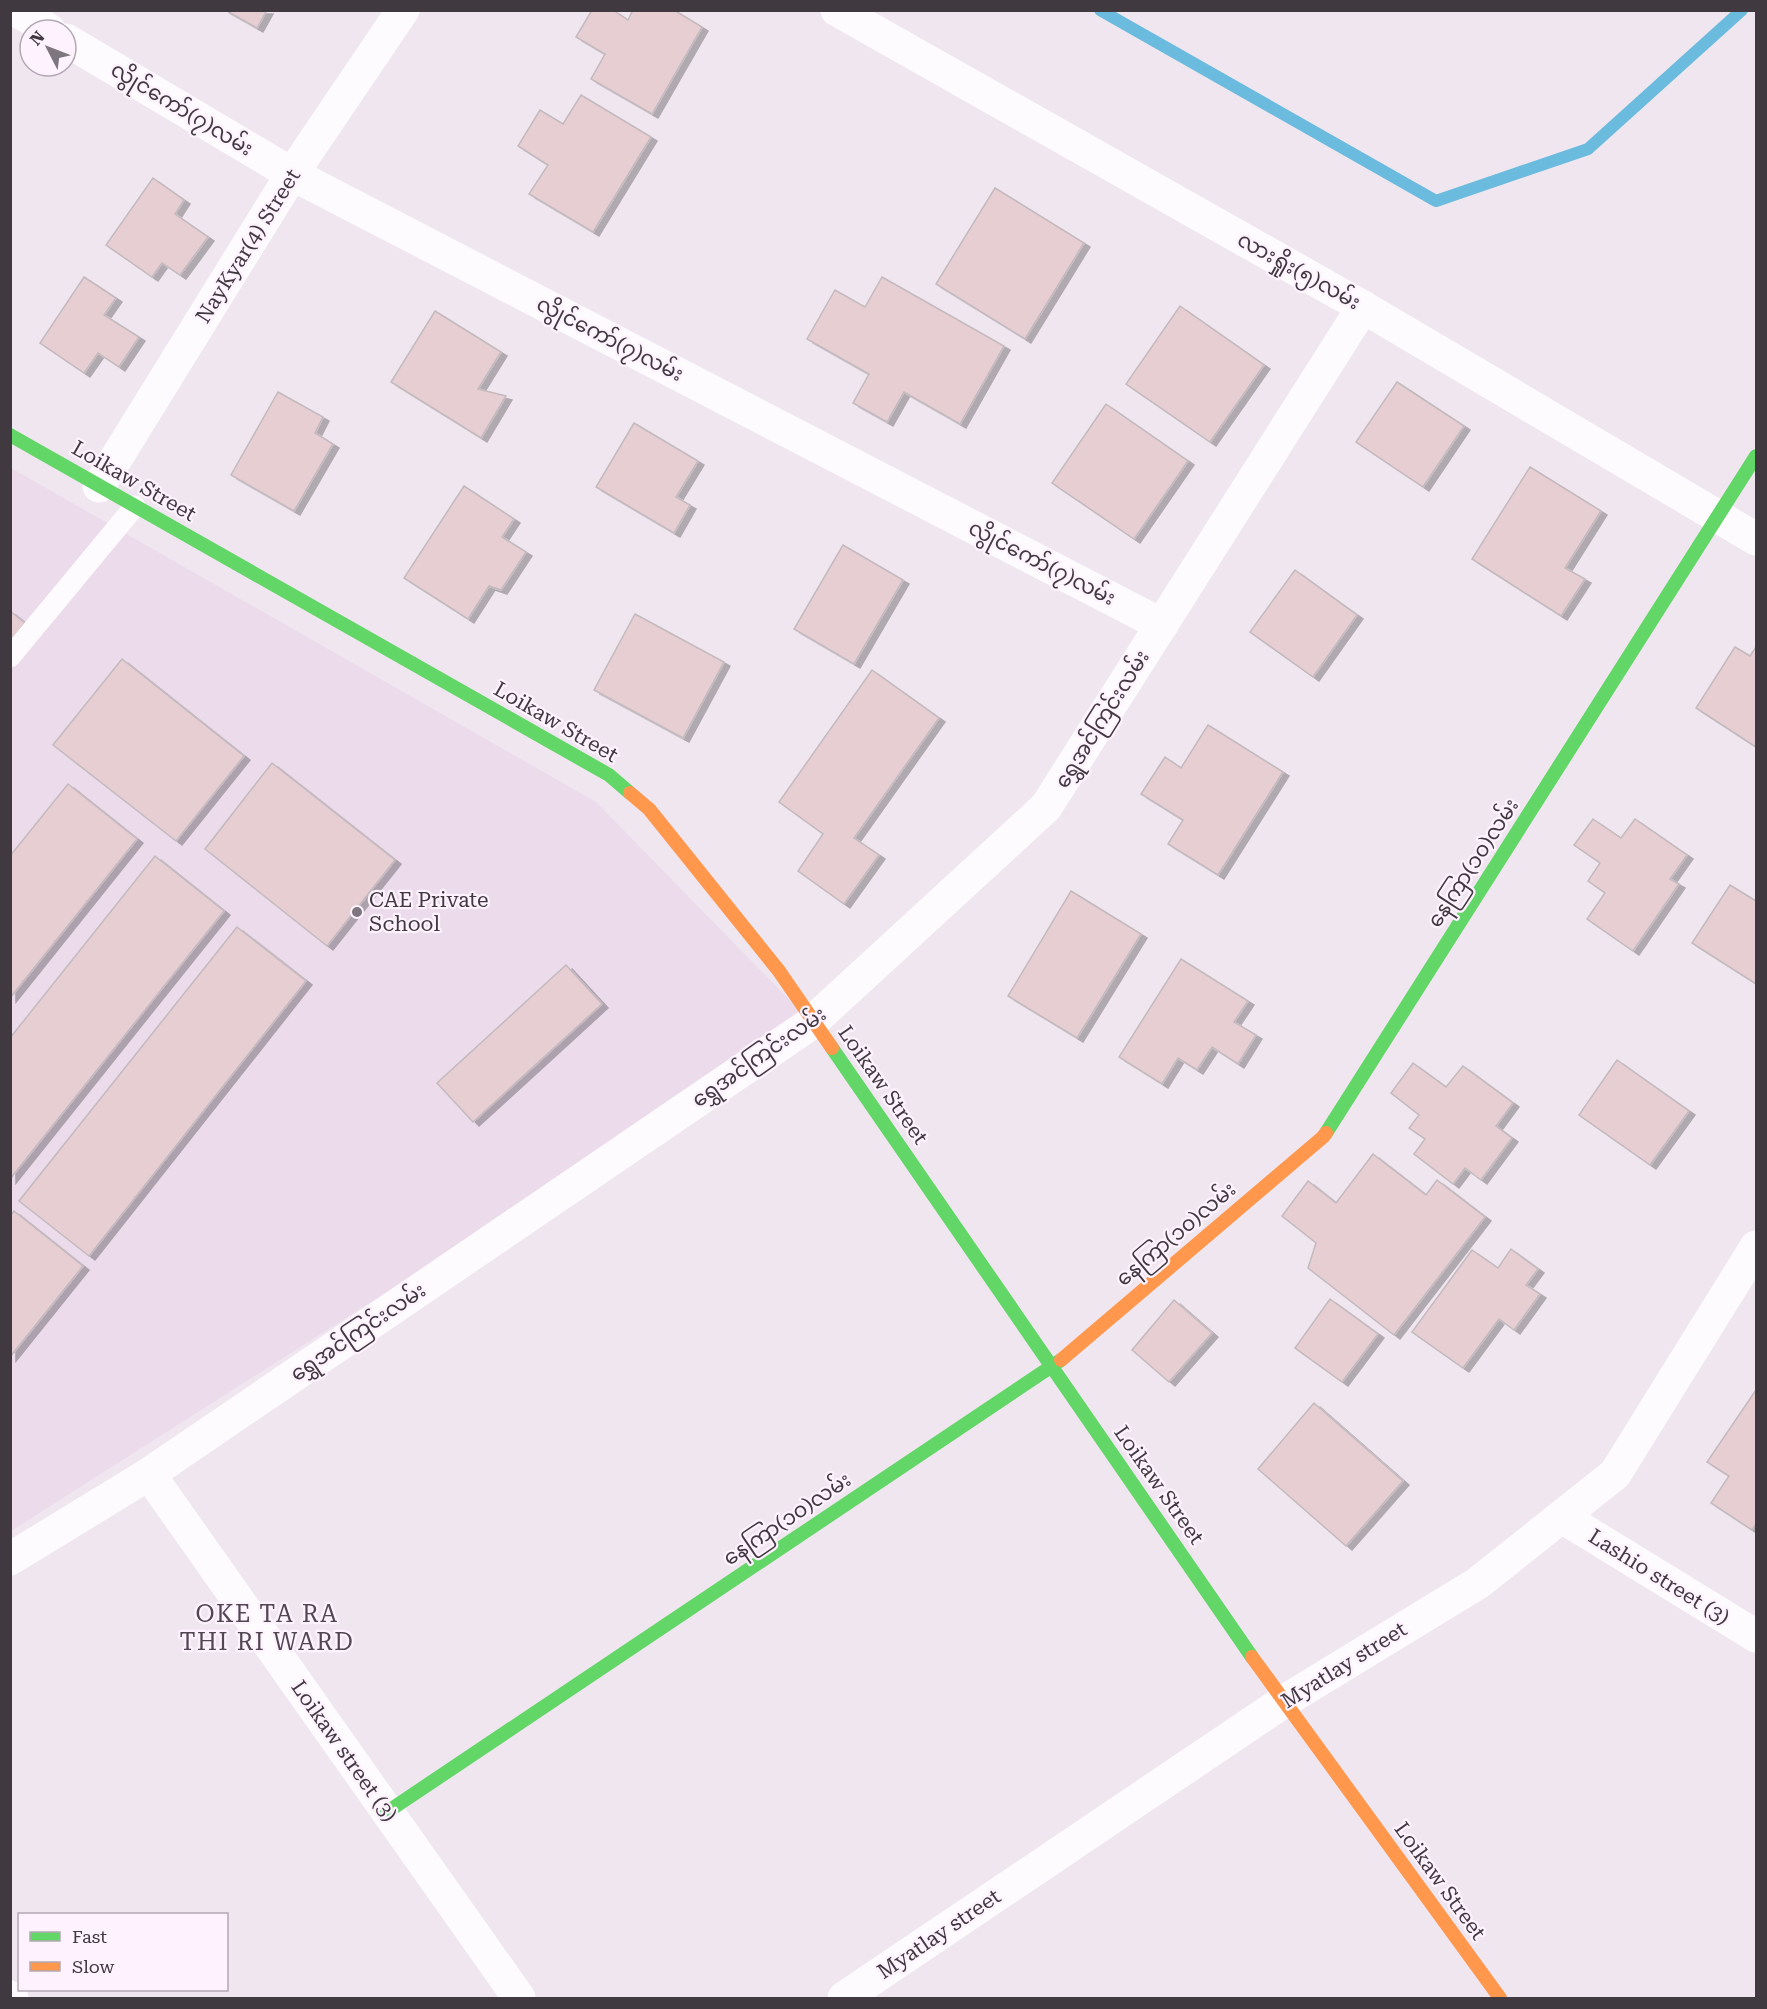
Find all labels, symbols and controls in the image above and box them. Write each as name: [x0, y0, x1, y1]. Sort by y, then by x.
north arrow: [18, 18, 78, 78]
text: N: [26, 27, 48, 49]
street label: လွိုင်ကော်(၇)လမ်း: [104, 54, 259, 165]
street label: NayKyar(4) Street: [191, 164, 305, 327]
street label: လားရှိုး(၅)လမ်း: [1231, 224, 1366, 319]
street label: လွိုင်ကော်(၇)လမ်း: [530, 288, 689, 391]
street label: Loikaw Street: [68, 436, 200, 526]
street label: လွိုင်ကော်(၇)လမ်း: [962, 512, 1121, 615]
street label: ရွှေအင်ကြင်းလမ်း: [1047, 644, 1158, 795]
street label: Loikaw Street: [490, 677, 622, 767]
street label: နေကြာ(၁၀)လမ်း: [1419, 792, 1528, 935]
place label: CAE Private School: [369, 888, 488, 936]
marker: CAE Private School: [350, 905, 364, 919]
street label: ရွှေအင်ကြင်းလမ်း: [685, 999, 833, 1116]
street label: Loikaw Street: [833, 1021, 933, 1149]
street label: နေကြာ(၁၀)လမ်း: [1109, 1174, 1244, 1295]
street label: ရွှေအင်ကြင်းလမ်း: [284, 1275, 433, 1390]
street label: Loikaw Street: [1109, 1421, 1209, 1549]
street label: နေကြာ(၁၀)လမ်း: [716, 1464, 858, 1575]
street label: Lashio street (3): [1584, 1524, 1734, 1630]
district label: OKE TA RA THI RI WARD: [180, 1600, 354, 1656]
street label: Myatlay street: [1277, 1617, 1411, 1713]
street label: Loikaw street (3): [286, 1676, 402, 1826]
street label: Loikaw Street: [1389, 1818, 1491, 1944]
street label: Myatlay street: [873, 1884, 1005, 1984]
legend: [18, 1913, 228, 1991]
text: Fast: [72, 1926, 107, 1947]
text: Slow: [72, 1956, 114, 1977]

